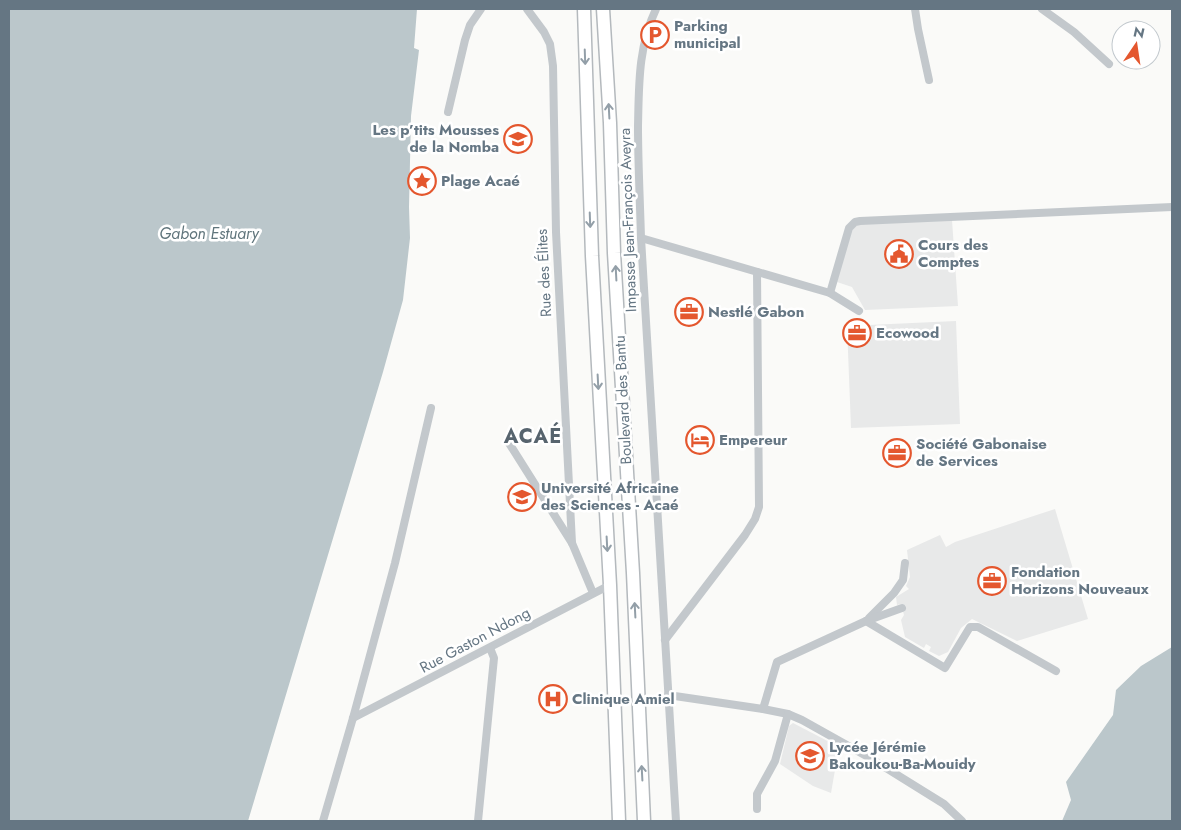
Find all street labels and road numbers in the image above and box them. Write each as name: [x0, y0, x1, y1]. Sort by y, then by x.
street label: Impasse Jean-François Aveyra: [614, 128, 642, 312]
street label: Rue des Élites: [531, 228, 557, 318]
street label: Boulevard des Bantu: [609, 335, 637, 465]
street label: Rue Gaston Ndong: [416, 602, 534, 678]

